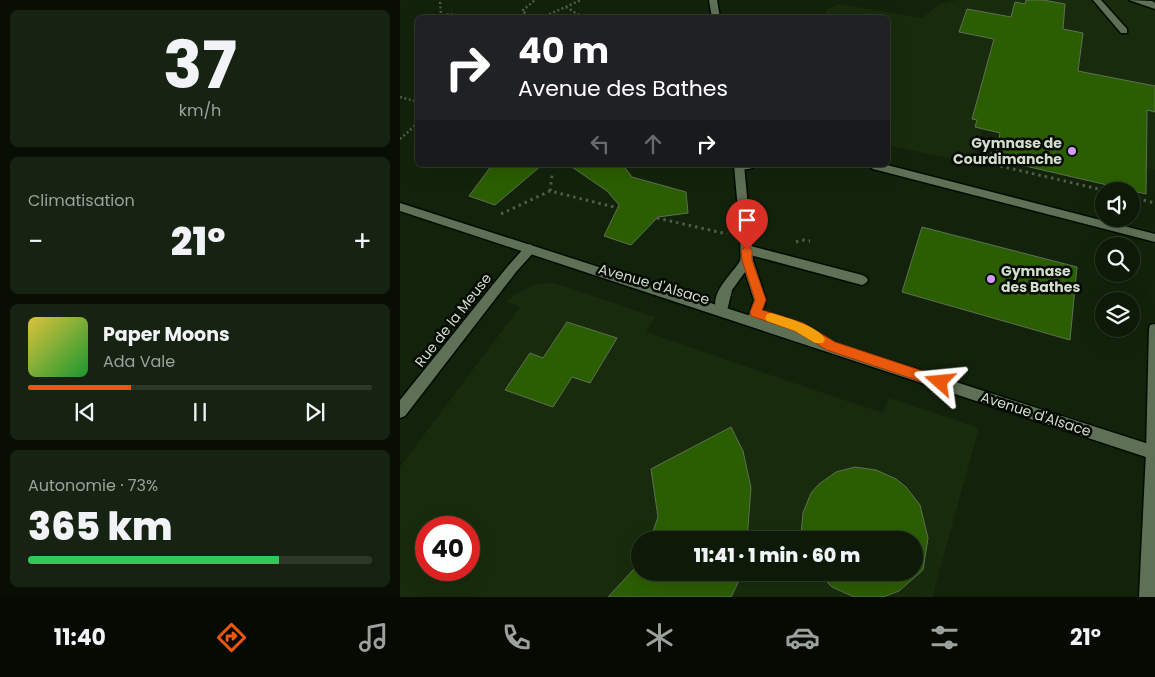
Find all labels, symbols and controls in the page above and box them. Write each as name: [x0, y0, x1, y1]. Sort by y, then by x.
text: 37: [163, 20, 237, 111]
text: 40 m: [518, 26, 609, 75]
icon: right: [435, 35, 500, 100]
text: Avenue des Bathes: [518, 73, 728, 104]
text: km/h: [179, 99, 221, 122]
icon: left: [586, 130, 614, 158]
icon: ahead: [639, 130, 667, 158]
icon: right: [692, 130, 720, 158]
place label: Gymnase de Courdimanche: [953, 133, 1062, 169]
marker: Gymnase de Courdimanche: [1066, 145, 1078, 157]
map controls: [1095, 182, 1140, 337]
button: sound: [1095, 182, 1140, 227]
text: Climatisation: [28, 189, 135, 212]
pin: [726, 199, 768, 250]
icon: arrive: [733, 206, 761, 234]
text: 21°: [171, 215, 225, 268]
text: −: [28, 222, 43, 261]
text: +: [353, 222, 372, 261]
button: search: [1095, 237, 1140, 282]
street label: Avenue d'Alsace: [596, 259, 712, 310]
place label: Gymnase des Bathes: [1001, 261, 1080, 297]
street label: Rue de la Meuse: [410, 269, 496, 371]
marker: Gymnase des Bathes: [985, 273, 997, 285]
button: layers: [1095, 292, 1140, 337]
text: Paper Moons: [103, 321, 230, 348]
text: Ada Vale: [103, 350, 175, 373]
position arrow: [913, 355, 965, 407]
street label: Avenue d'Alsace: [978, 387, 1094, 441]
icon: previous: [71, 398, 99, 426]
icon: pause: [186, 398, 214, 426]
icon: next: [301, 398, 329, 426]
text: Autonomie · 73%: [28, 474, 158, 497]
text: 365 km: [28, 500, 173, 553]
speed limit sign: 40: [415, 516, 480, 581]
text: 11:41 · 1 min · 60 m: [694, 542, 860, 569]
icon: directions: [214, 620, 249, 655]
icon: music: [356, 620, 391, 655]
icon: phone: [499, 620, 534, 655]
icon: climate: [642, 620, 677, 655]
icon: car: [785, 620, 820, 655]
icon: filters: [927, 620, 962, 655]
text: 11:40: [54, 622, 106, 653]
text: 21°: [1070, 622, 1101, 653]

